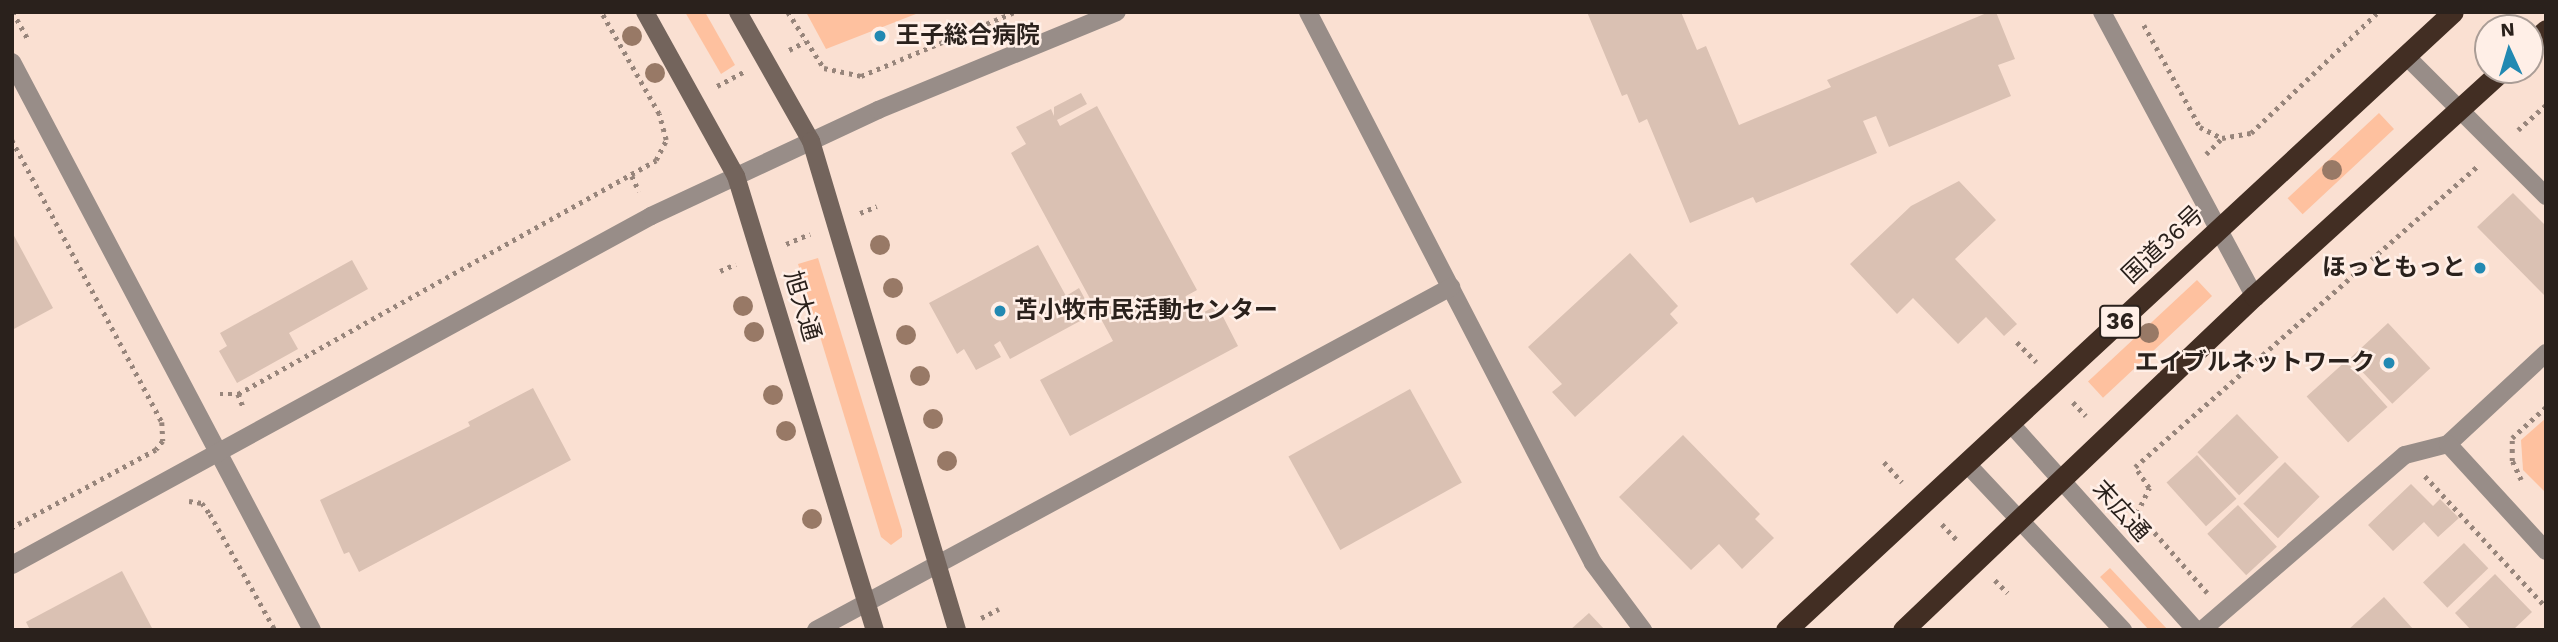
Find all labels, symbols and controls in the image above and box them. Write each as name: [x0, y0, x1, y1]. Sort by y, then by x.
north arrow: [2474, 14, 2544, 84]
text: N: [2500, 18, 2515, 42]
place label: 王子総合病院: [896, 22, 1040, 50]
marker: 王子総合病院: [870, 26, 890, 46]
street label: 国道36号: [2116, 200, 2210, 290]
place label: ほっともっと: [2322, 254, 2466, 282]
marker: ほっともっと: [2472, 260, 2488, 276]
street label: 旭大通: [778, 267, 826, 345]
place label: 苫小牧市民活動センター: [1014, 297, 1278, 325]
road number: 36: [2099, 302, 2141, 342]
marker: 苫小牧市民活動センター: [992, 303, 1008, 319]
place label: エイブルネットワーク: [2135, 349, 2375, 377]
marker: エイブルネットワーク: [2381, 355, 2397, 371]
street label: 末広通: [2086, 475, 2156, 547]

